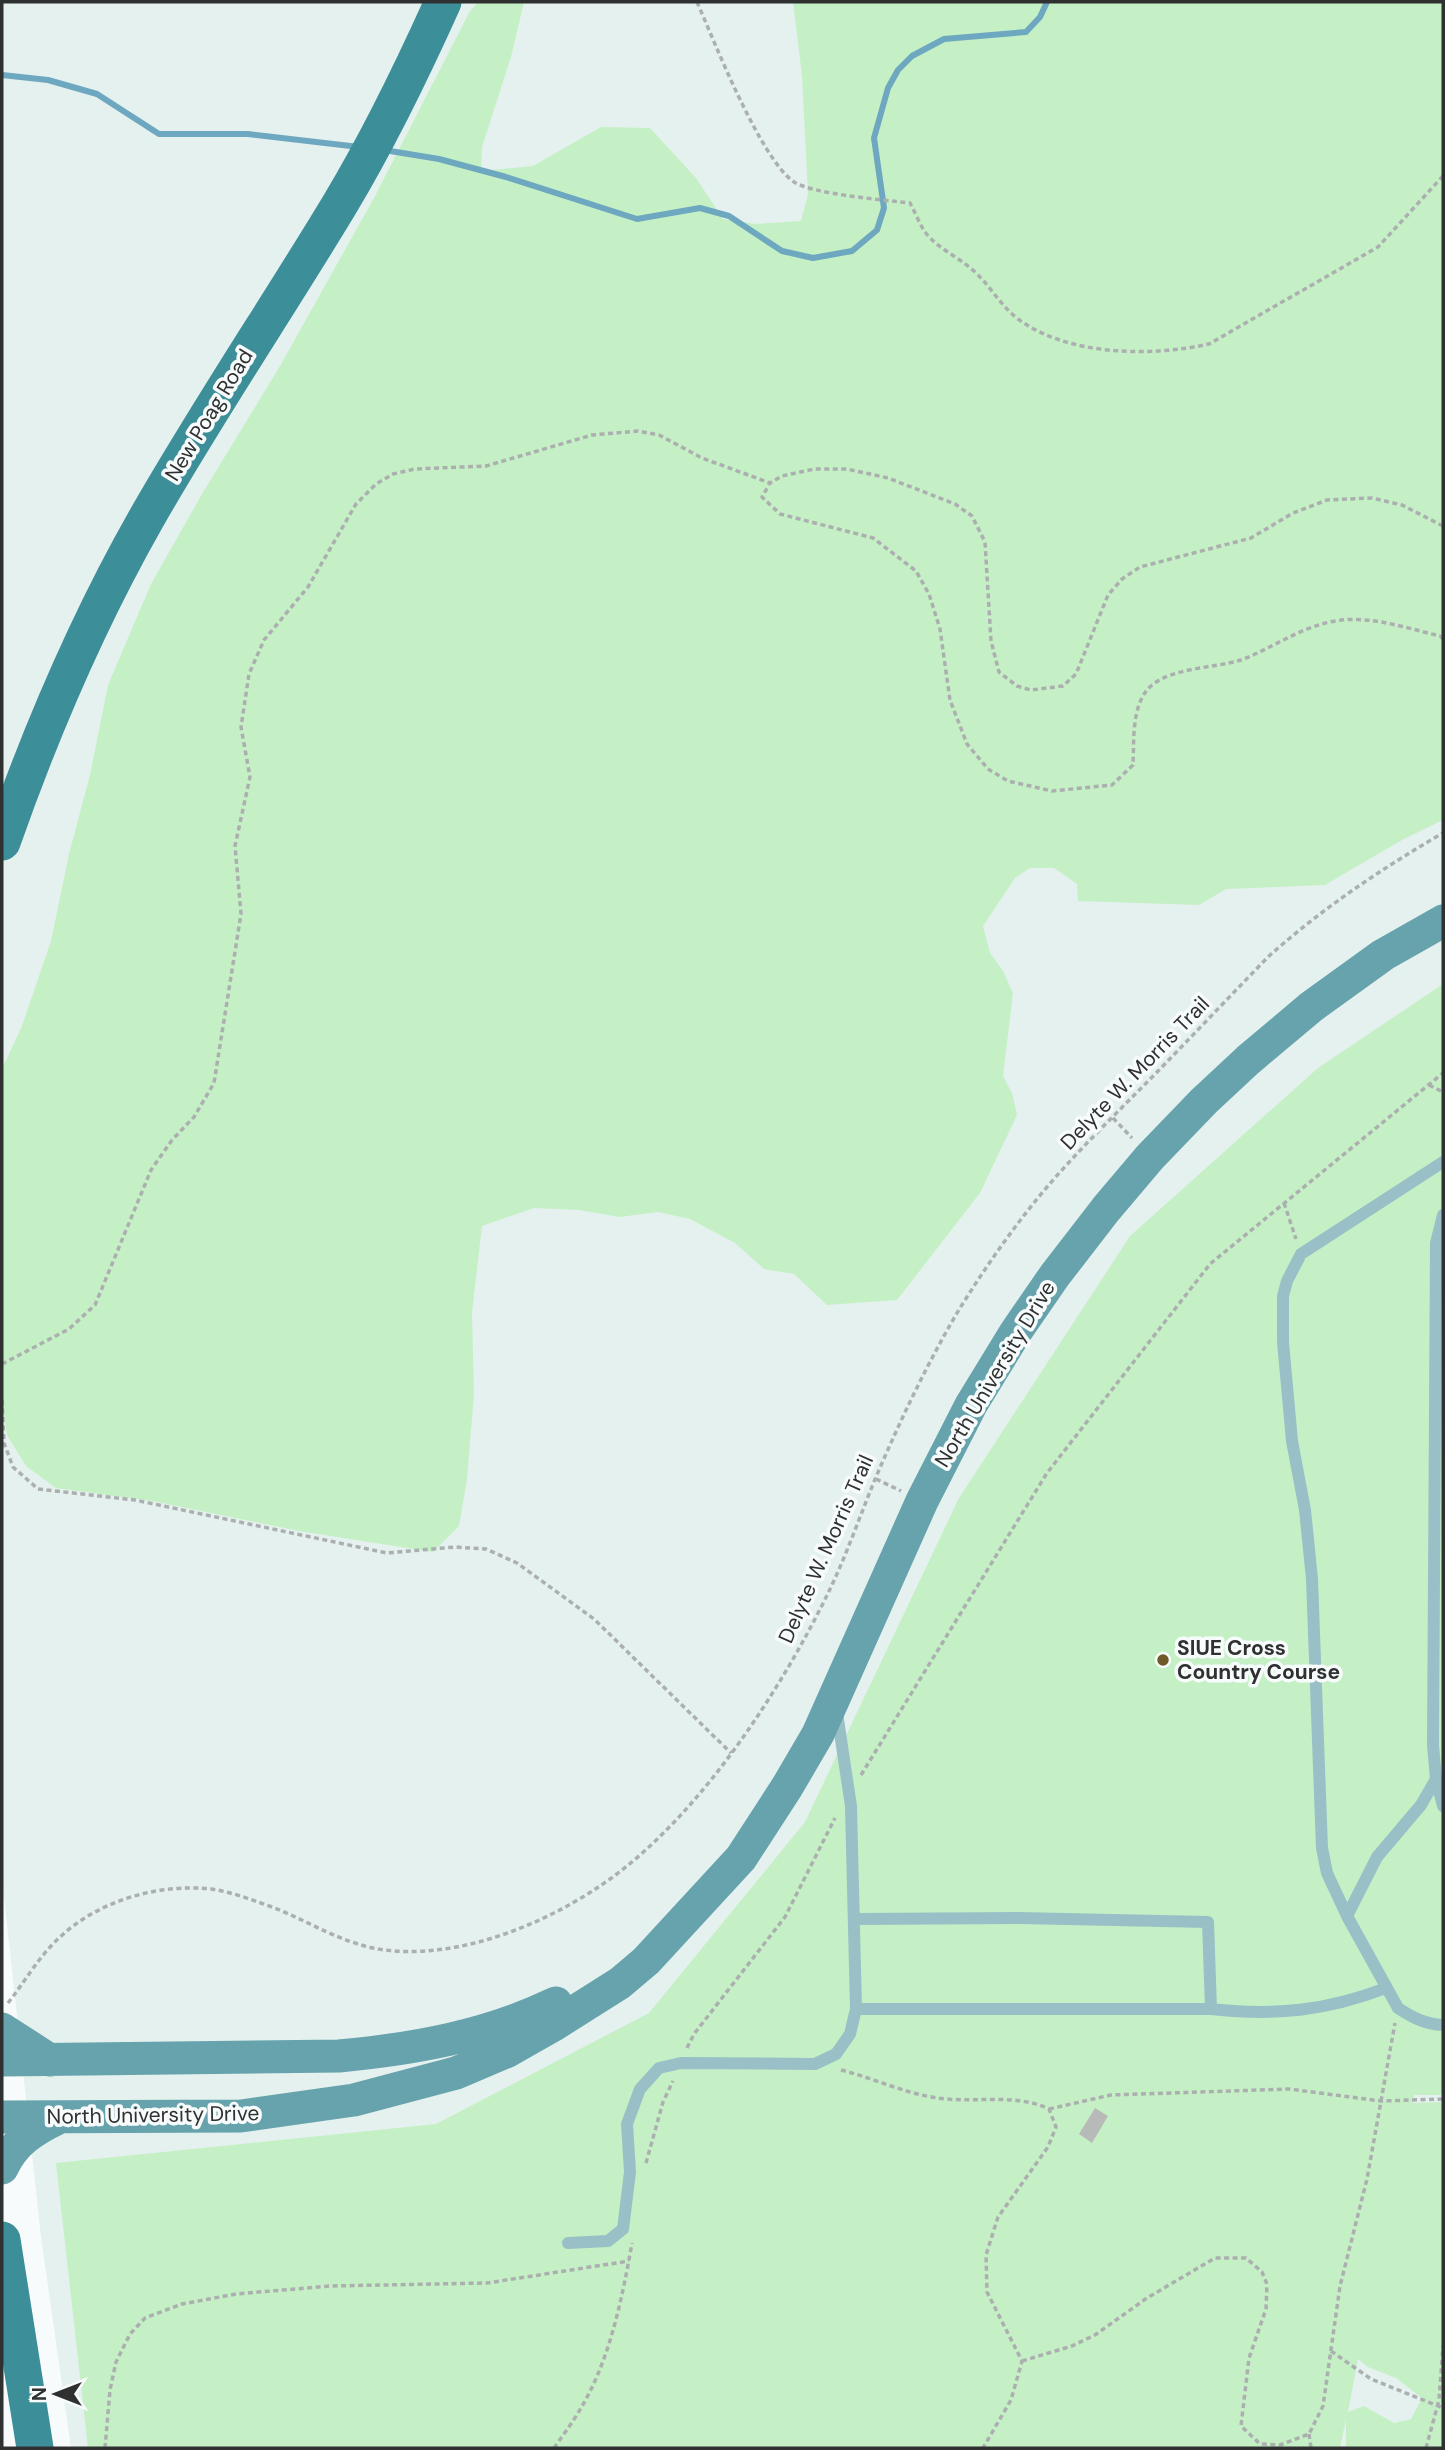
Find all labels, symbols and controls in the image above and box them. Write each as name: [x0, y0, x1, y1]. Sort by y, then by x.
street label: New Poag Road: [159, 344, 259, 486]
street label: Delyte W. Morris Trail: [1054, 990, 1216, 1156]
street label: North University Drive: [928, 1276, 1062, 1472]
street label: Delyte W. Morris Trail: [772, 1451, 880, 1647]
place label: SIUE Cross Country Course: [1177, 1634, 1340, 1686]
marker: SIUE Cross Country Course: [1155, 1652, 1171, 1668]
street label: North University Drive: [47, 2099, 260, 2131]
north arrow: [21, 2359, 91, 2429]
text: N: [27, 2387, 52, 2401]

